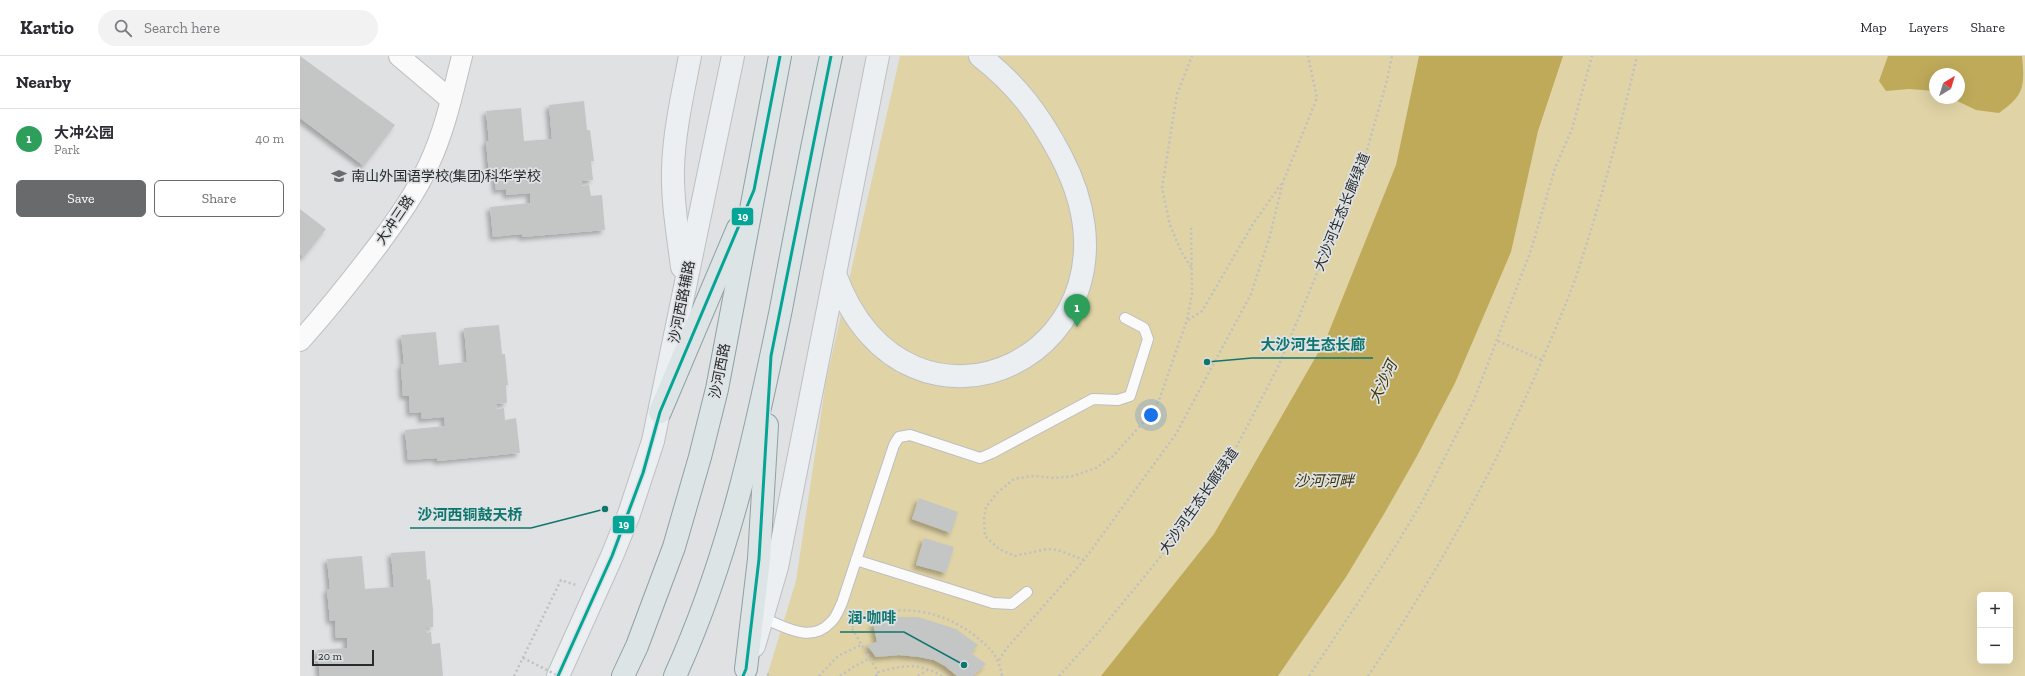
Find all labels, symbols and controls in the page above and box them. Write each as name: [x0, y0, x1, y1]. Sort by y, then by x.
search box: [98, 10, 378, 46]
text: Kartio: [20, 16, 74, 39]
icon: search: [112, 17, 134, 39]
text: Search here: [144, 19, 220, 37]
text: Map: [1860, 19, 1887, 36]
text: Layers: [1909, 19, 1948, 36]
text: Share: [1970, 19, 2005, 36]
north arrow: [1929, 68, 1965, 104]
text: Nearby: [16, 72, 71, 92]
text: 大冲公园: [54, 124, 114, 142]
text: 1: [26, 131, 32, 146]
text: 40 m: [255, 131, 284, 146]
text: Park: [54, 142, 80, 157]
street label: 大沙河生态长廊绿道: [1311, 150, 1373, 274]
school or university icon: 南山外国语学校(集团)科华学校: [330, 167, 348, 185]
place label: 南山外国语学校(集团)科华学校: [351, 168, 541, 185]
button: Save: [16, 180, 146, 217]
button: Share: [154, 180, 284, 217]
street label: 大冲三路: [372, 192, 418, 248]
line badge: 19: [731, 207, 754, 226]
text: 19: [738, 210, 748, 223]
street label: 沙河西路辅路: [666, 259, 698, 345]
pin: 1: [1064, 294, 1090, 327]
callout: 大沙河生态长廊: [1252, 331, 1373, 358]
text: 大沙河生态长廊: [1260, 336, 1366, 354]
street label: 沙河西路: [706, 342, 734, 400]
water label: 大沙河: [1365, 355, 1402, 406]
your location: [1141, 405, 1161, 425]
street label: 大沙河生态长廊绿道: [1156, 445, 1242, 557]
water label: 沙河河畔: [1294, 472, 1356, 490]
callout: 沙河西铜鼓天桥: [410, 501, 531, 528]
text: 沙河西铜鼓天桥: [417, 506, 523, 524]
line badge: 19: [612, 515, 635, 534]
text: 19: [619, 518, 629, 531]
map controls: [1977, 592, 2013, 664]
button: +: [1977, 592, 2013, 628]
callout: 润·咖啡: [840, 605, 904, 632]
text: 润·咖啡: [848, 609, 896, 627]
button: −: [1977, 628, 2013, 664]
scale bar: [312, 648, 374, 667]
text: 20 m: [318, 650, 342, 663]

